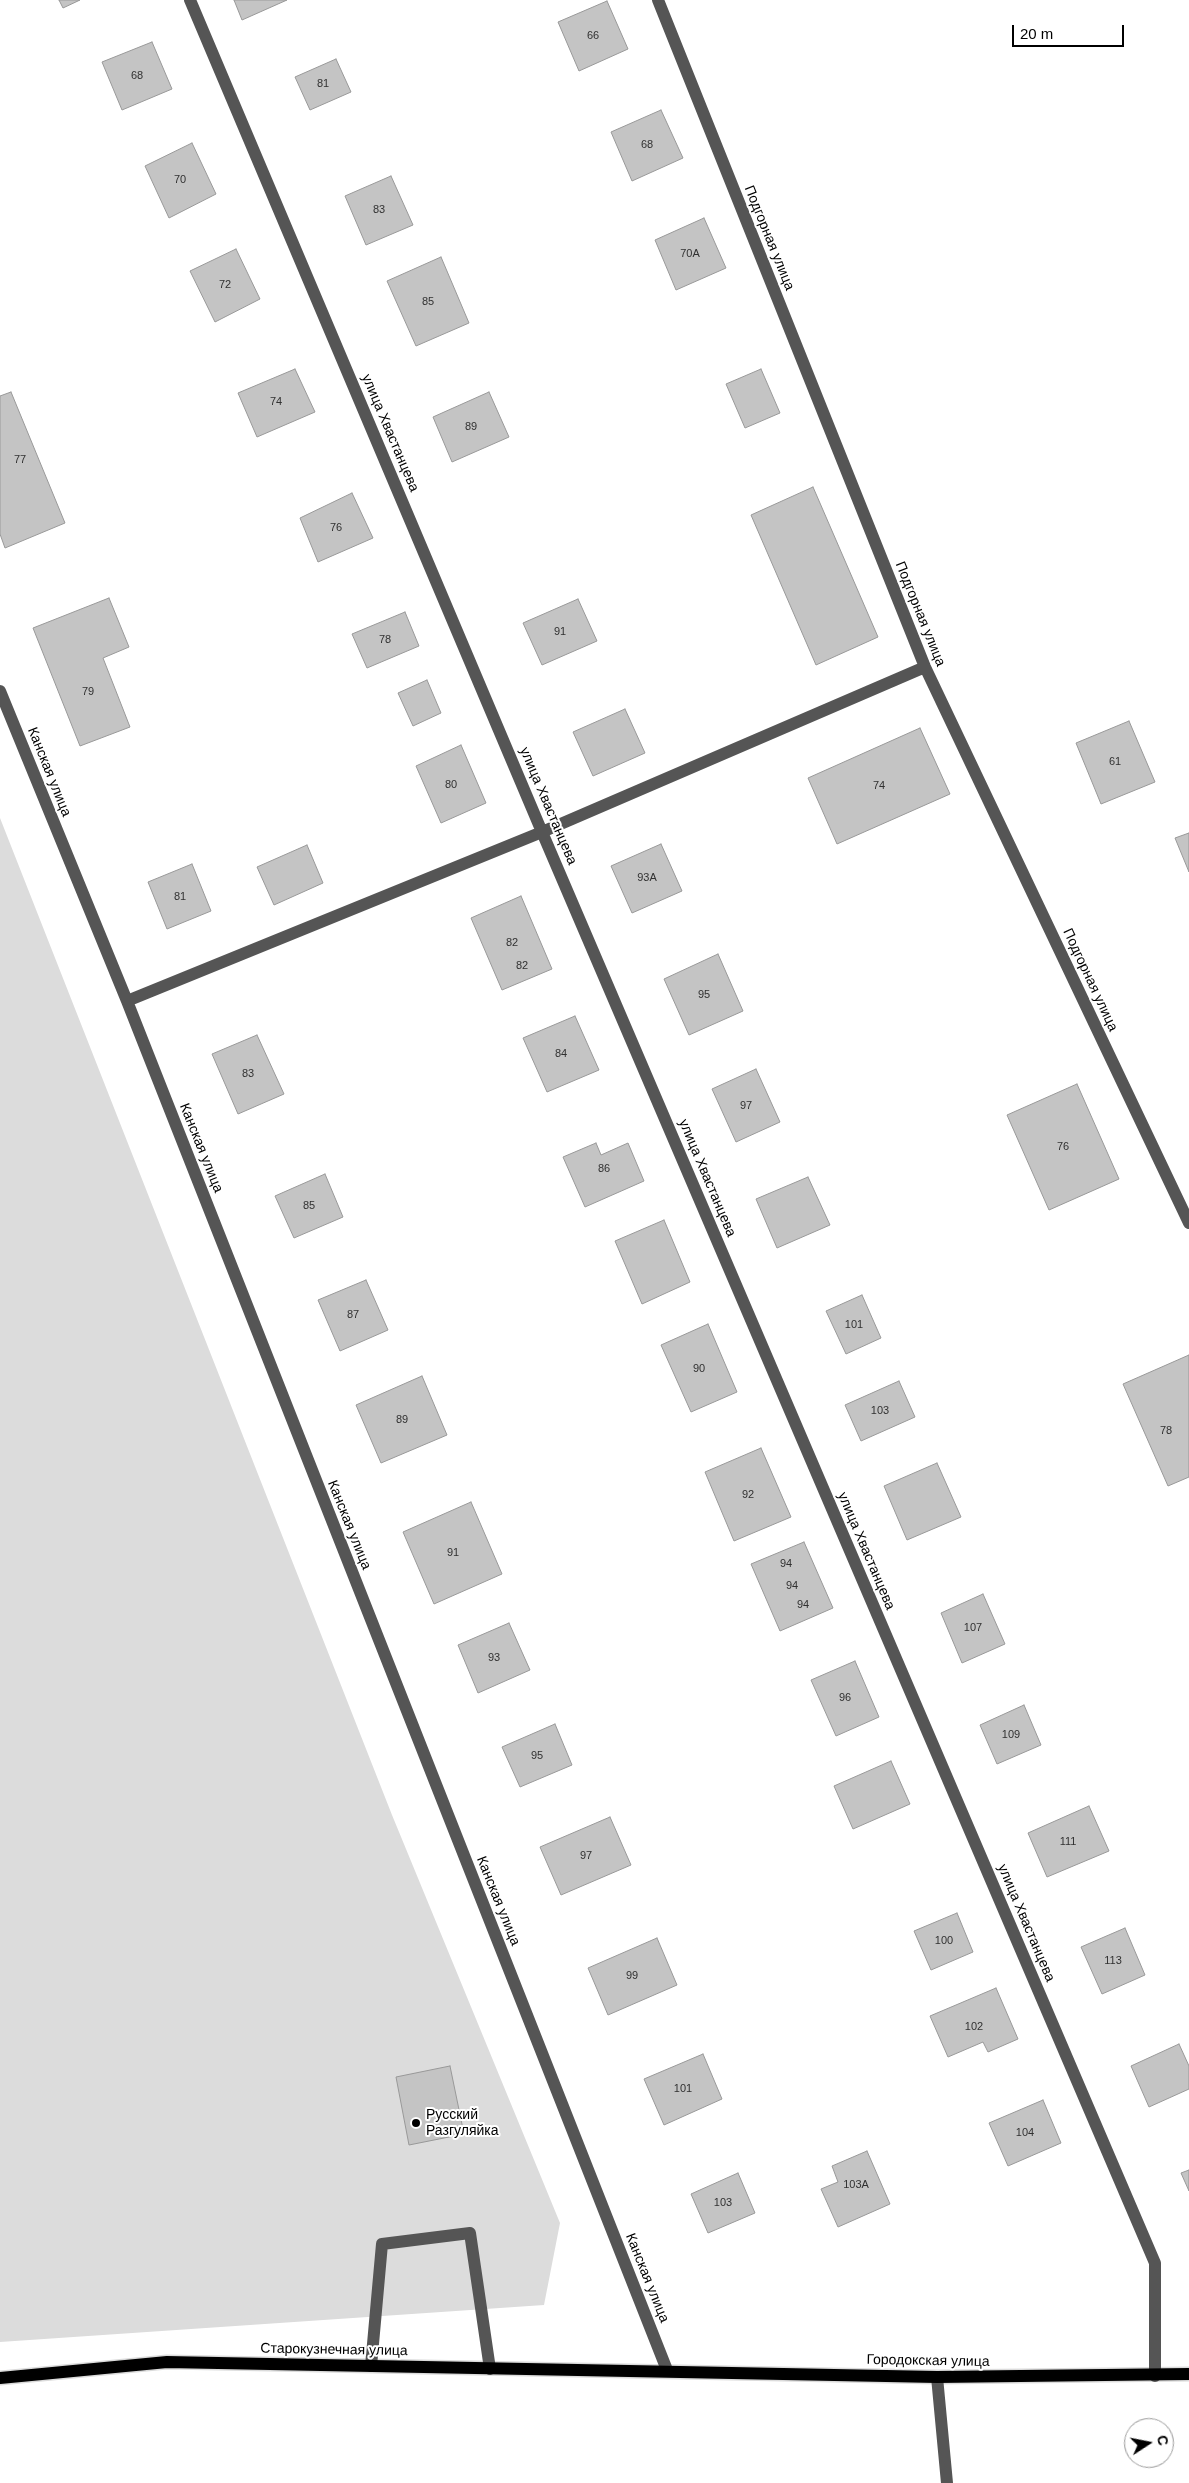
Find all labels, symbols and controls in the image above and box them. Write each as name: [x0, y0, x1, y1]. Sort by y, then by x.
scale bar: [1014, 15, 1126, 47]
text: 20 m: [1020, 25, 1053, 42]
house number: 66: [587, 29, 599, 43]
house number: 68: [131, 69, 143, 83]
house number: 81: [317, 77, 329, 91]
house number: 68: [641, 138, 653, 152]
house number: 70: [174, 173, 186, 187]
street label: Подгорная улица: [740, 183, 798, 293]
house number: 83: [373, 203, 385, 217]
house number: 70А: [680, 247, 700, 261]
house number: 72: [219, 278, 231, 292]
house number: 85: [422, 295, 434, 309]
street label: улица Хвастанцева: [358, 372, 422, 494]
house number: 74: [270, 395, 282, 409]
house number: 89: [465, 420, 477, 434]
house number: 77: [14, 453, 26, 467]
house number: 76: [330, 521, 342, 535]
street label: Подгорная улица: [891, 559, 949, 669]
house number: 91: [554, 625, 566, 639]
house number: 78: [379, 633, 391, 647]
house number: 79: [82, 685, 94, 699]
street label: Канская улица: [23, 725, 75, 819]
street label: улица Хвастанцева: [516, 745, 580, 867]
house number: 61: [1109, 755, 1121, 769]
house number: 80: [445, 778, 457, 792]
house number: 74: [873, 779, 885, 793]
house number: 93А: [637, 871, 657, 885]
house number: 81: [174, 890, 186, 904]
street label: Подгорная улица: [1059, 926, 1121, 1034]
house number: 82: [506, 936, 518, 950]
house number: 82: [516, 959, 528, 973]
house number: 95: [698, 988, 710, 1002]
house number: 84: [555, 1047, 567, 1061]
house number: 83: [242, 1067, 254, 1081]
house number: 97: [740, 1099, 752, 1113]
street label: Канская улица: [175, 1101, 227, 1195]
street label: улица Хвастанцева: [675, 1117, 739, 1239]
house number: 76: [1057, 1140, 1069, 1154]
house number: 86: [598, 1162, 610, 1176]
house number: 85: [303, 1199, 315, 1213]
house number: 87: [347, 1308, 359, 1322]
house number: 101: [845, 1318, 863, 1332]
house number: 90: [693, 1362, 705, 1376]
house number: 103: [871, 1404, 889, 1418]
house number: 89: [396, 1413, 408, 1427]
house number: 78: [1160, 1424, 1172, 1438]
street label: Канская улица: [323, 1478, 375, 1572]
house number: 92: [742, 1488, 754, 1502]
street label: улица Хвастанцева: [834, 1490, 898, 1612]
house number: 91: [447, 1546, 459, 1560]
house number: 94: [780, 1557, 792, 1571]
house number: 94: [786, 1579, 798, 1593]
house number: 94: [797, 1598, 809, 1612]
house number: 107: [964, 1621, 982, 1635]
house number: 93: [488, 1651, 500, 1665]
house number: 96: [839, 1691, 851, 1705]
house number: 109: [1002, 1728, 1020, 1742]
house number: 95: [531, 1749, 543, 1763]
house number: 111: [1060, 1835, 1076, 1849]
house number: 97: [580, 1849, 592, 1863]
street label: Канская улица: [472, 1854, 524, 1948]
street label: улица Хвастанцева: [994, 1862, 1058, 1984]
house number: 100: [935, 1934, 953, 1948]
house number: 113: [1104, 1954, 1122, 1968]
house number: 99: [626, 1969, 638, 1983]
house number: 102: [965, 2020, 983, 2034]
house number: 101: [674, 2082, 692, 2096]
place label: Русский Разгуляйка: [426, 2107, 499, 2140]
marker: Русский Разгуляйка: [410, 2117, 422, 2129]
house number: 104: [1016, 2126, 1034, 2140]
house number: 103А: [843, 2178, 869, 2192]
house number: 103: [714, 2196, 732, 2210]
street label: Канская улица: [621, 2231, 673, 2325]
street label: Старокузнечная улица: [260, 2340, 408, 2360]
street label: Городокская улица: [866, 2352, 990, 2370]
north arrow: [1124, 2418, 1174, 2468]
text: С: [1154, 2434, 1172, 2447]

